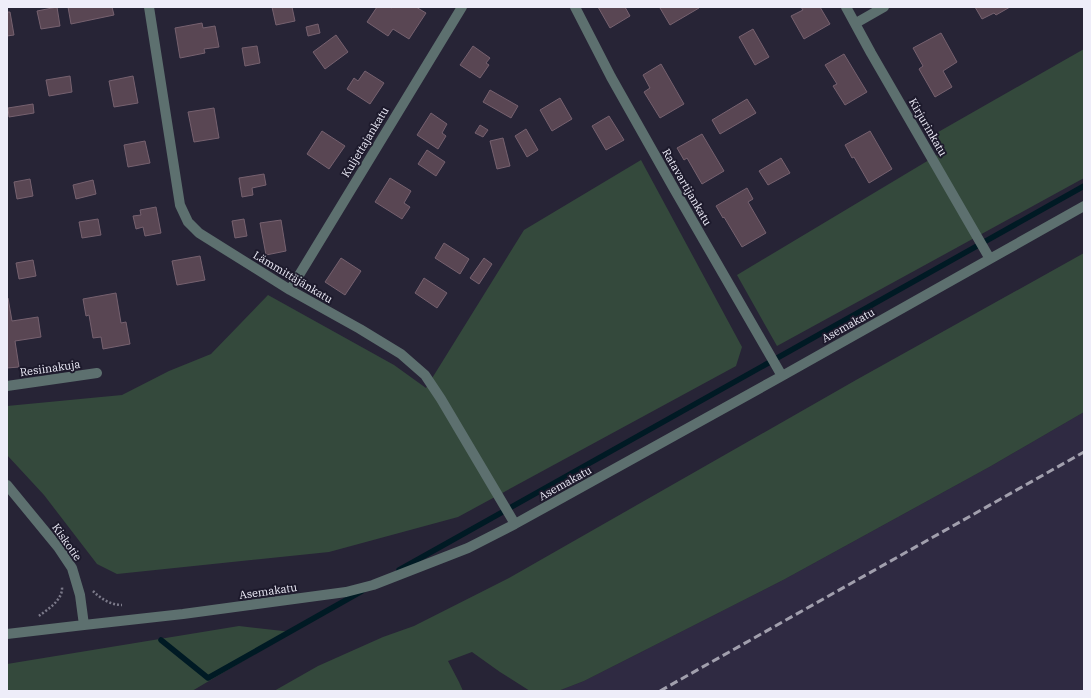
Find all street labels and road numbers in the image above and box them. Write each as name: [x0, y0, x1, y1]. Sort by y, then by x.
street label: Kirjurinkatu: [906, 96, 950, 159]
street label: Kuljettajankatu: [338, 104, 392, 180]
street label: Ratavartijankatu: [659, 146, 715, 228]
street label: Lämmittäjänkatu: [251, 248, 335, 306]
street label: Asemakatu: [819, 305, 877, 345]
street label: Resiinakuja: [19, 357, 81, 379]
street label: Asemakatu: [536, 463, 594, 503]
street label: Kiskotie: [49, 521, 85, 563]
street label: Asemakatu: [238, 580, 298, 602]

